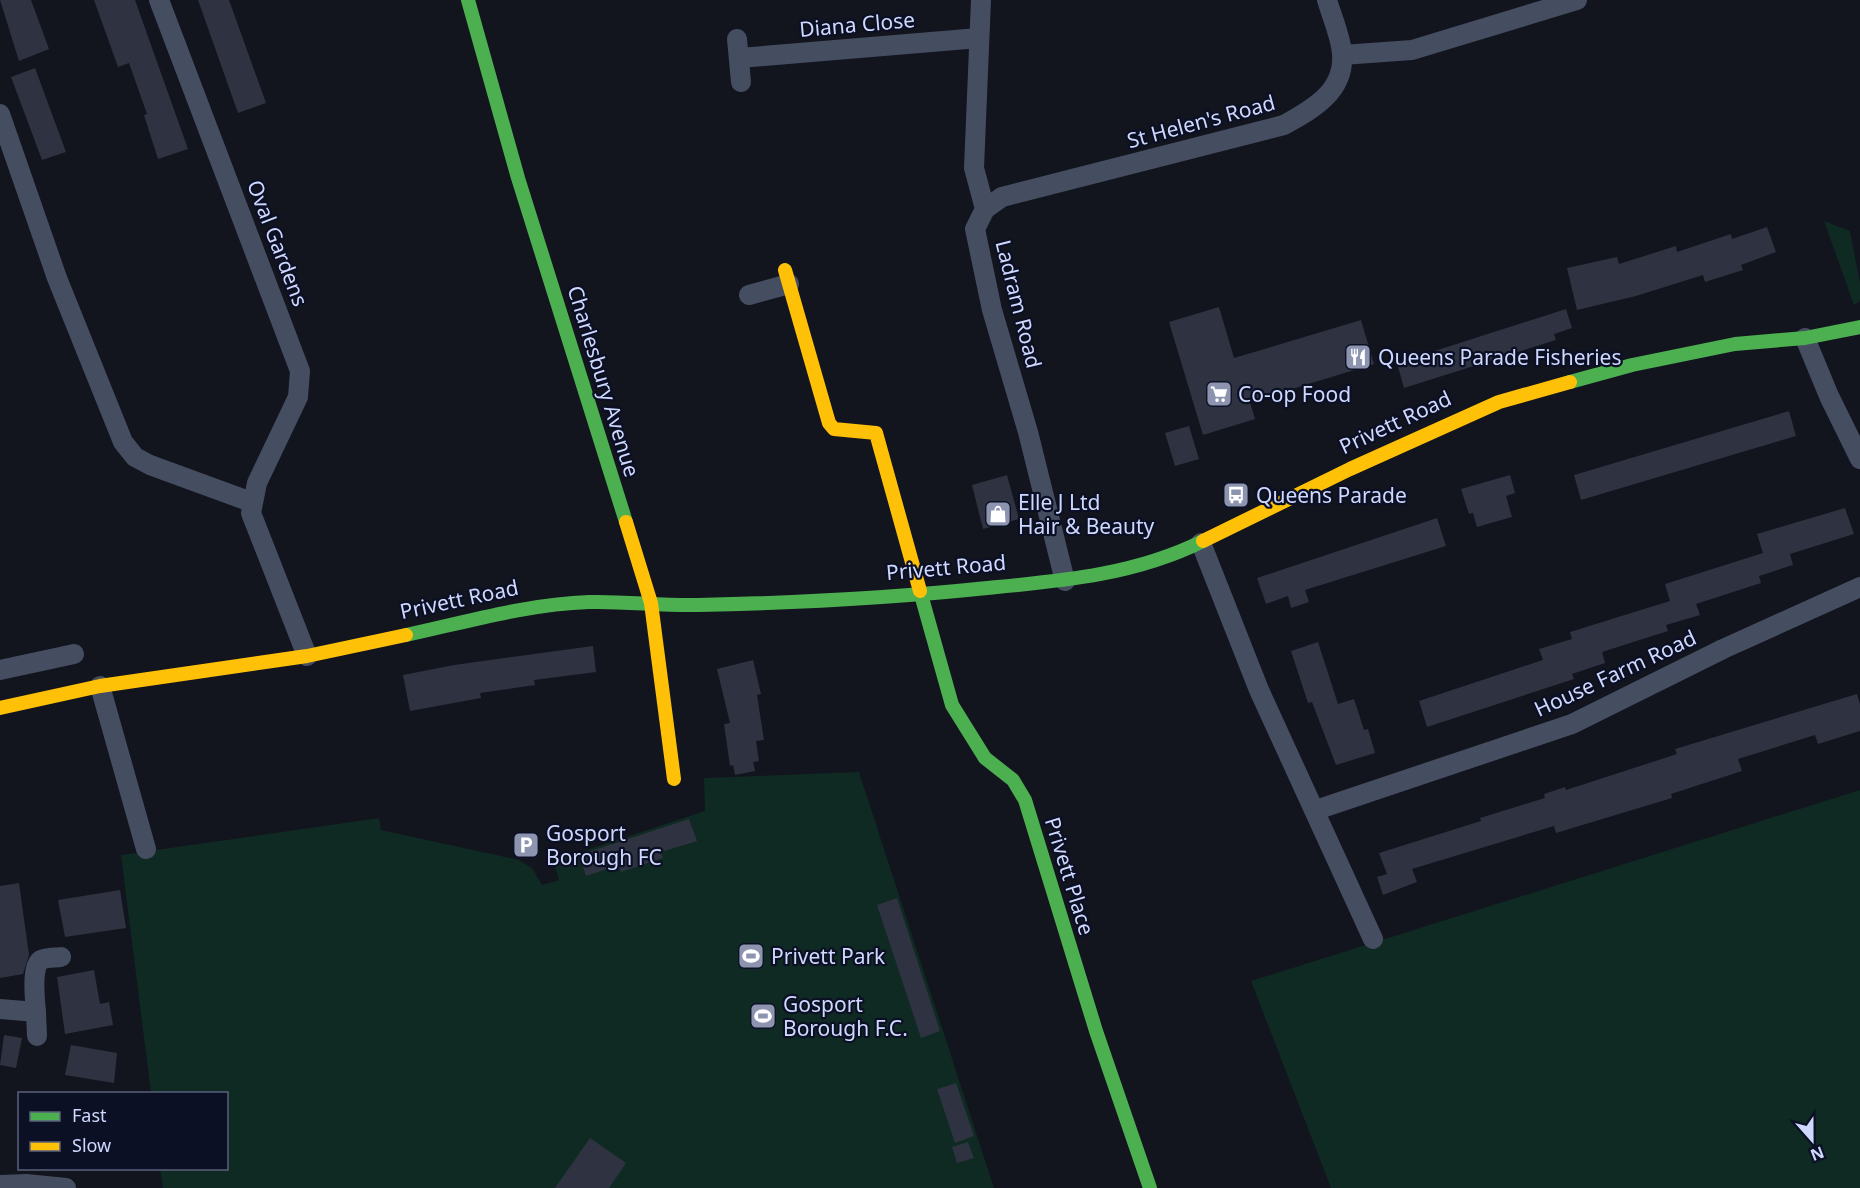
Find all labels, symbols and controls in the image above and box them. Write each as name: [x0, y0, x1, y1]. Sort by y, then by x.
street label: Diana Close: [798, 5, 916, 43]
street label: St Helen's Road: [1124, 88, 1278, 154]
street label: Oval Gardens: [241, 176, 315, 310]
street label: Ladram Road: [990, 237, 1048, 371]
street label: Charlesbury Avenue: [562, 282, 646, 480]
restaurant icon: Queens Parade Fisheries: [1343, 342, 1373, 372]
place label: Queens Parade Fisheries: [1378, 343, 1622, 371]
supermarket icon: Co-op Food: [1204, 379, 1234, 409]
place label: Co-op Food: [1238, 380, 1351, 408]
street label: Privett Road: [1335, 384, 1455, 460]
bus stop icon: Queens Parade: [1221, 480, 1251, 510]
place label: Queens Parade: [1256, 481, 1407, 509]
place label: Elle J Ltd Hair & Beauty: [1018, 488, 1155, 540]
shop icon: Elle J Ltd Hair & Beauty: [983, 499, 1013, 529]
street label: Privett Road: [885, 548, 1007, 586]
street label: Privett Road: [397, 573, 521, 625]
street label: House Farm Road: [1530, 623, 1700, 723]
street label: Privett Place: [1039, 814, 1101, 938]
place label: Gosport Borough FC: [546, 819, 662, 871]
parking icon: Gosport Borough FC: [511, 830, 541, 860]
sports icon: Privett Park: [736, 941, 766, 971]
place label: Privett Park: [771, 942, 886, 970]
place label: Gosport Borough F.C.: [783, 990, 908, 1042]
sports icon: Gosport Borough F.C.: [748, 1001, 778, 1031]
legend: [18, 1092, 228, 1170]
text: Fast: [72, 1103, 107, 1127]
north arrow: [1782, 1110, 1842, 1170]
text: Slow: [72, 1133, 111, 1157]
text: N: [1807, 1141, 1827, 1167]

